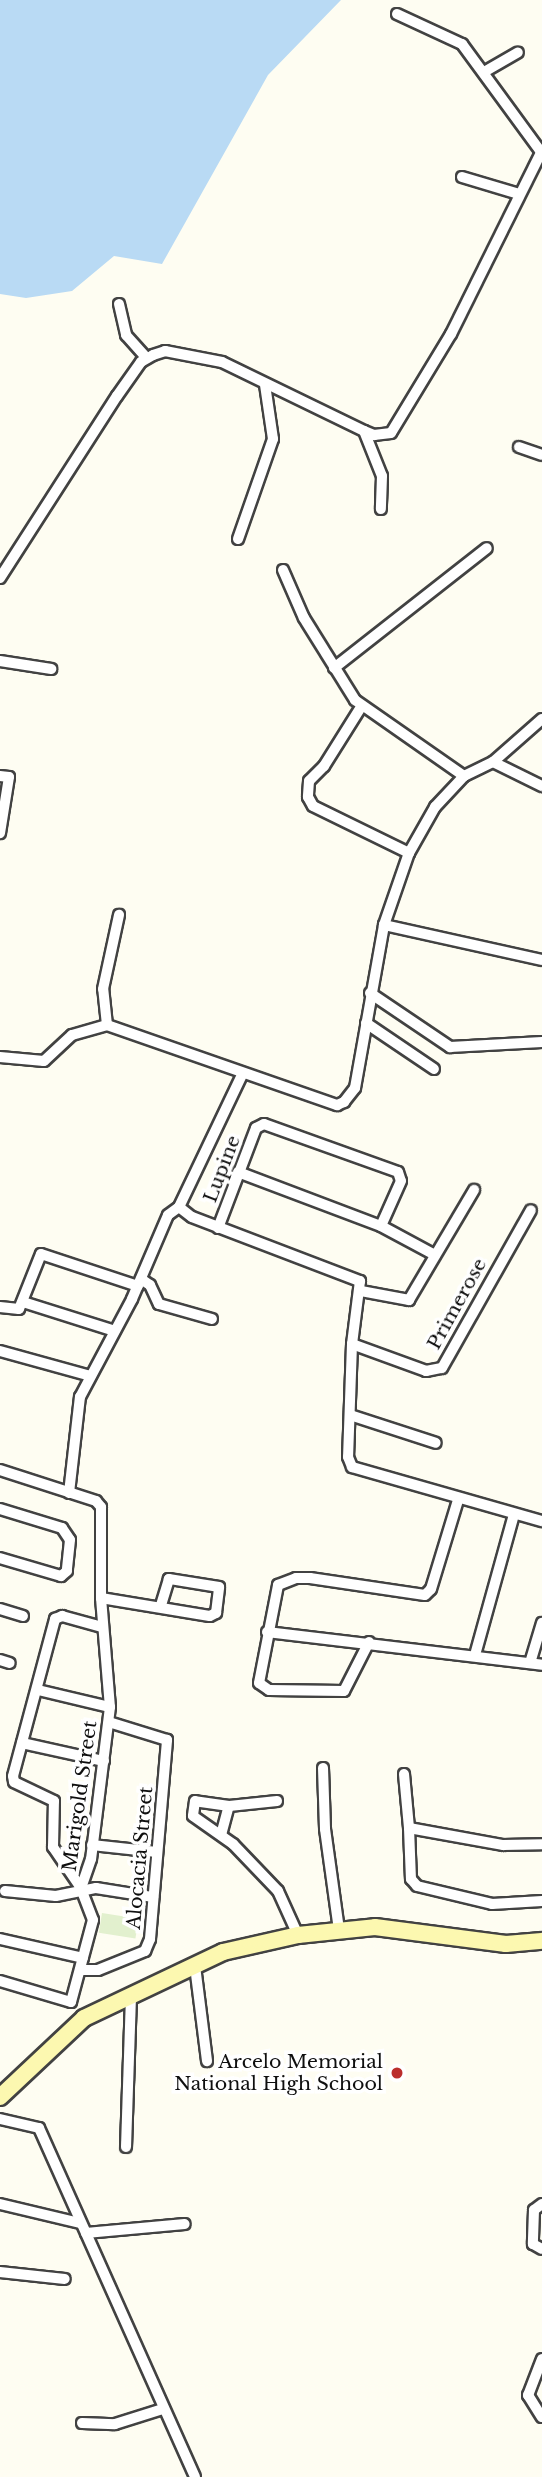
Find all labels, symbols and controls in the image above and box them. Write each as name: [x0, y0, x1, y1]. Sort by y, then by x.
street label: Lupine: [199, 1132, 245, 1206]
street label: Primerose: [423, 1254, 491, 1354]
street label: Marigold Street: [58, 1719, 102, 1873]
street label: Alocacia Street: [122, 1785, 158, 1931]
place label: Arcelo Memorial National High School: [174, 2051, 383, 2095]
marker: Arcelo Memorial National High School: [389, 2065, 405, 2081]

